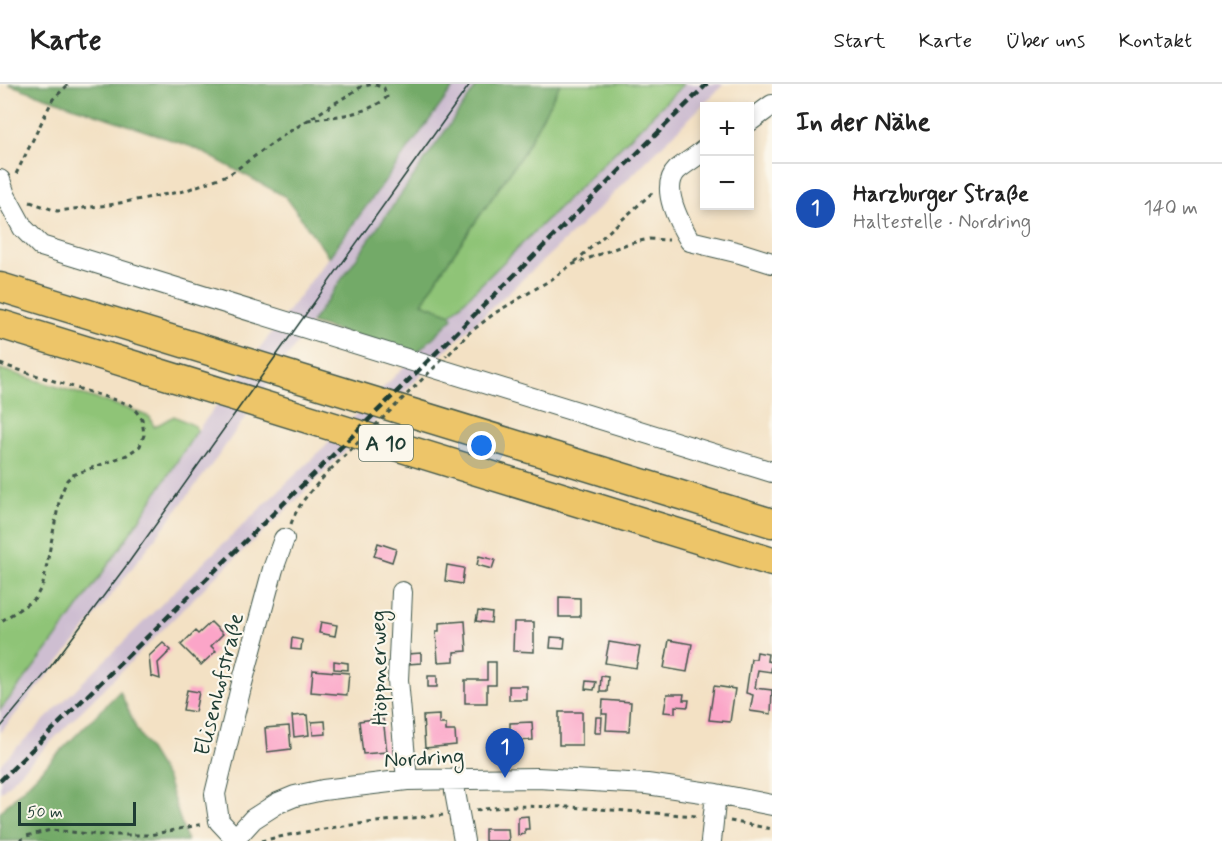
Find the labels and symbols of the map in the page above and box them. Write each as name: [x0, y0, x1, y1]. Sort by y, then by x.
road number: A 10: [359, 425, 413, 461]
your location: [467, 431, 496, 460]
street label: Elisenhofstraße: [189, 610, 251, 759]
street label: Höppnerweg: [365, 610, 398, 726]
pin: 1: [486, 728, 524, 778]
street label: Nordring: [383, 743, 465, 778]
scale bar: [18, 799, 136, 826]

